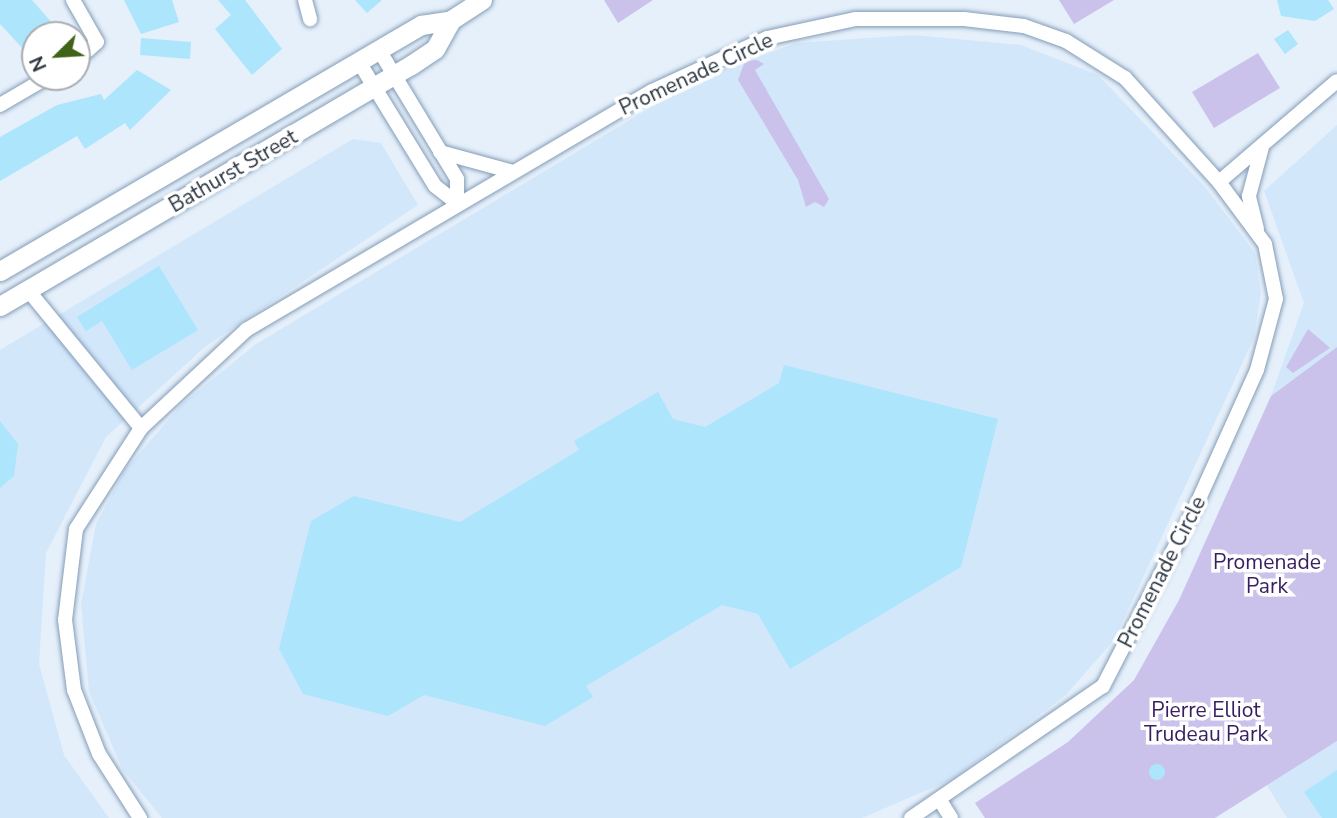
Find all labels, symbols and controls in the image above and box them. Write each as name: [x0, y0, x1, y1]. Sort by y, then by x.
north arrow: [21, 21, 91, 91]
street label: Promenade Circle: [615, 27, 777, 121]
text: N: [24, 52, 53, 76]
street label: Bathurst Street: [164, 124, 302, 218]
street label: Promenade Circle: [1113, 492, 1211, 652]
park label: Promenade Park: [1213, 549, 1321, 599]
park label: Pierre Elliot Trudeau Park: [1144, 697, 1268, 747]

